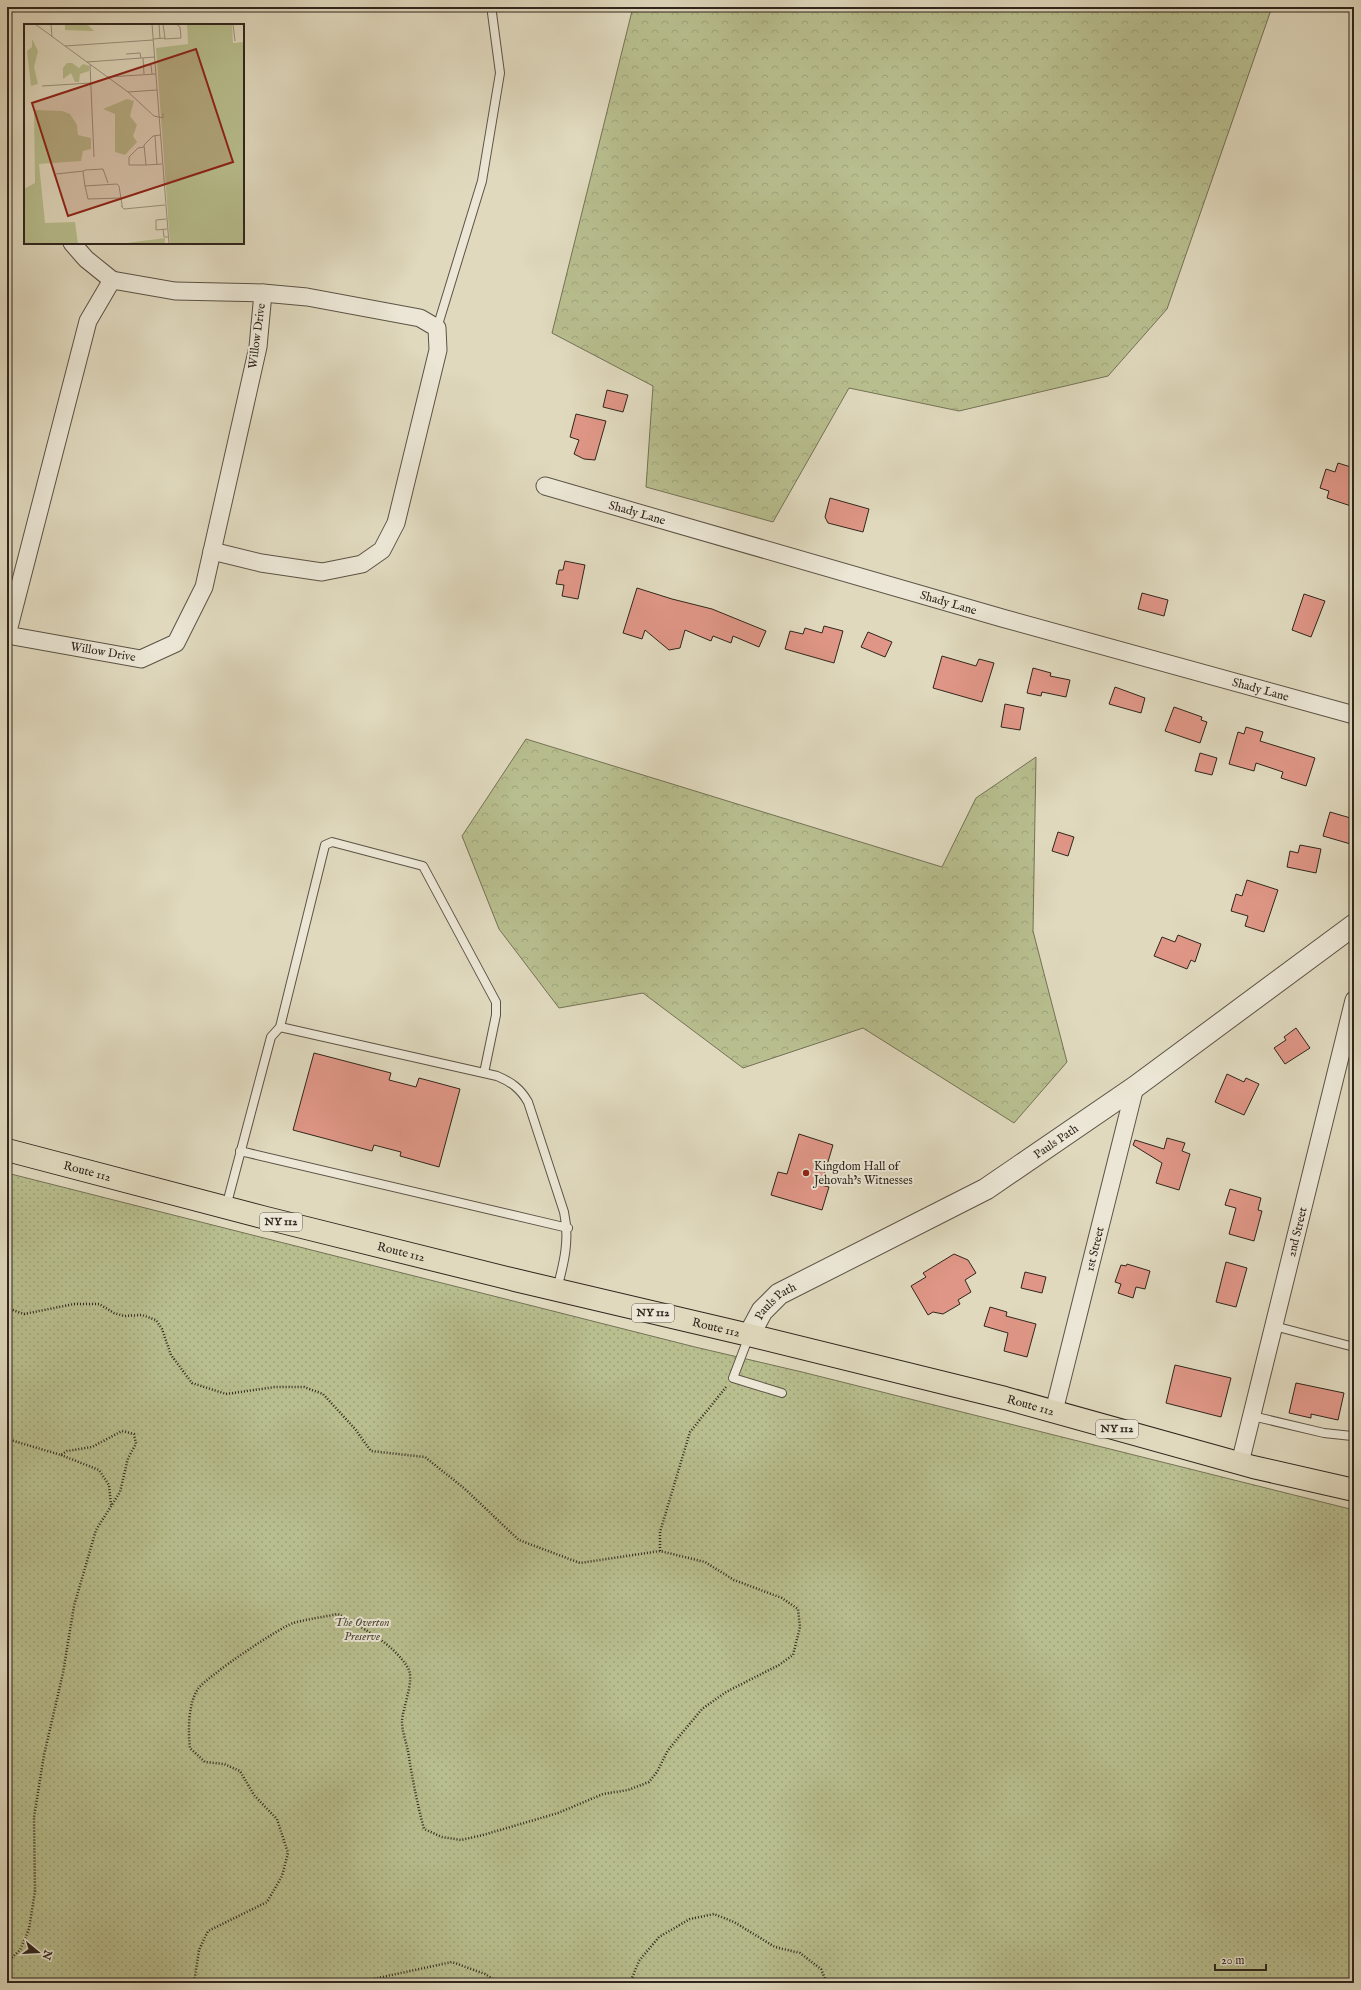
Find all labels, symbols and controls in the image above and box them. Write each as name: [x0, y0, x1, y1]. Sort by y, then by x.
inset map: [24, 24, 244, 244]
street label: Willow Drive: [245, 302, 269, 370]
street label: Shady Lane: [607, 497, 668, 528]
street label: Shady Lane: [918, 587, 979, 618]
street label: Willow Drive: [69, 639, 137, 665]
street label: Shady Lane: [1231, 674, 1291, 704]
street label: Pauls Path: [1030, 1120, 1082, 1162]
street label: Route 112: [62, 1158, 113, 1185]
place label: Kingdom Hall of Jehovah’s Witnesses: [812, 1159, 913, 1189]
marker: Kingdom Hall of Jehovah’s Witnesses: [801, 1168, 811, 1178]
street label: 2nd Street: [1284, 1205, 1310, 1258]
road number: NY 112: [260, 1213, 302, 1231]
street label: 1st Street: [1082, 1225, 1107, 1273]
street label: Route 112: [376, 1238, 427, 1265]
street label: Pauls Path: [751, 1279, 799, 1322]
road number: NY 112: [632, 1304, 674, 1322]
street label: Route 112: [691, 1314, 742, 1340]
street label: Route 112: [1005, 1391, 1056, 1419]
road number: NY 112: [1096, 1420, 1138, 1438]
park label: The Overton Preserve: [334, 1615, 390, 1644]
north arrow: [18, 1932, 58, 1972]
scale bar: [1215, 1946, 1266, 1972]
text: N: [38, 1947, 55, 1962]
text: 20 m: [1221, 1953, 1244, 1968]

